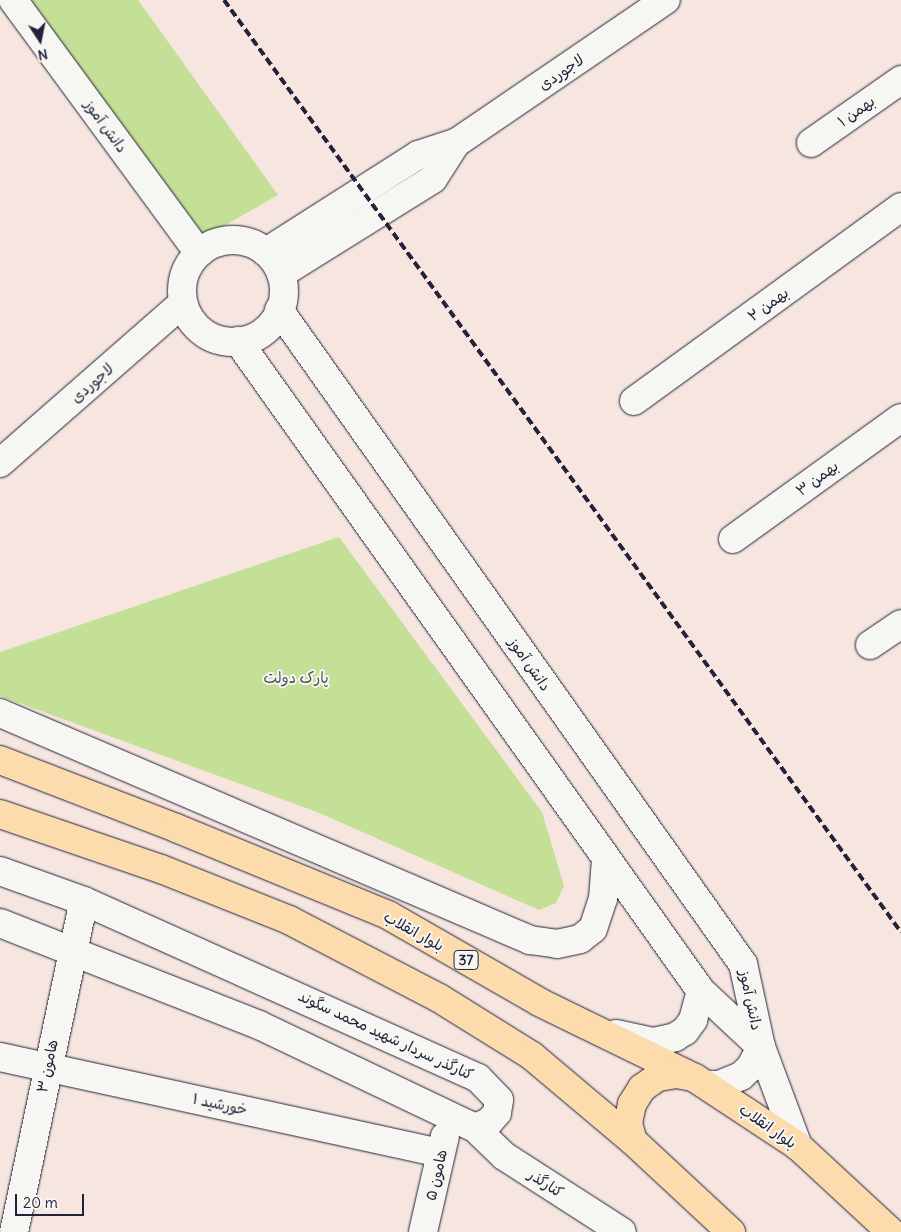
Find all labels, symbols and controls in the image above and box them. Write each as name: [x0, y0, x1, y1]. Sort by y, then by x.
north arrow: [15, 15, 65, 65]
text: N: [36, 45, 49, 64]
street label: لاجوردی: [535, 50, 587, 94]
street label: بهمن ۱: [834, 92, 878, 130]
street label: دانش آموز: [81, 96, 131, 156]
street label: بهمن ۲: [744, 283, 792, 325]
street label: لاجوردی: [67, 360, 117, 406]
street label: بهمن ۳: [792, 457, 842, 499]
street label: دانش آموز: [505, 634, 555, 694]
park label: پارک دولت: [263, 669, 329, 687]
street label: بلوار انقلاب: [381, 907, 447, 955]
road number: 37: [454, 948, 478, 972]
street label: دانش آموز: [736, 968, 766, 1032]
street label: کنارگذر سردار شهید محمد سگوند: [295, 986, 477, 1084]
street label: هامون ۳: [33, 1038, 61, 1094]
street label: خورشید ۱: [191, 1089, 249, 1119]
street label: بلوار انقلاب: [736, 1100, 800, 1152]
street label: هامون ۵: [421, 1148, 451, 1202]
street label: کنارگذر: [525, 1165, 567, 1201]
scale bar: [18, 1184, 86, 1216]
text: 20 m: [23, 1193, 58, 1212]

